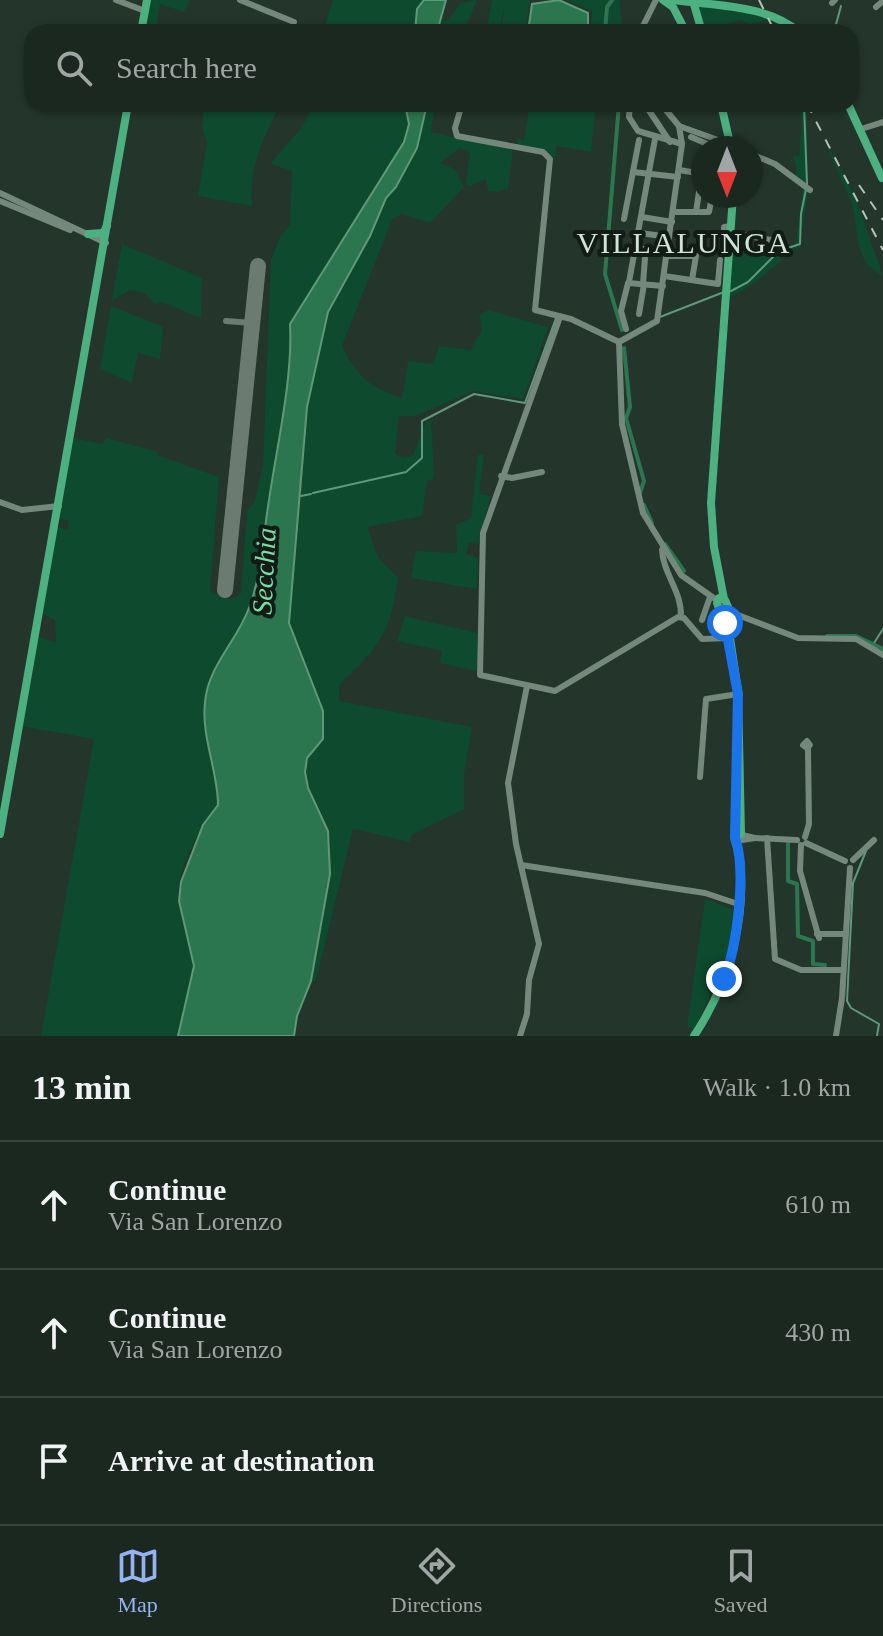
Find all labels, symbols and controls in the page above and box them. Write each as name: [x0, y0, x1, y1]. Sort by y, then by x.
search box: [24, 24, 859, 112]
icon: search: [52, 46, 96, 90]
text: Search here: [116, 51, 257, 84]
north arrow: [691, 136, 763, 208]
district label: VILLALUNGA: [577, 226, 791, 259]
water label: Secchia: [246, 527, 282, 615]
route start: [707, 605, 743, 641]
route end: [706, 961, 742, 997]
text: 13 min: [32, 1069, 131, 1106]
text: Walk · 1.0 km: [703, 1073, 851, 1102]
text: Continue: [108, 1173, 226, 1206]
icon: ahead: [32, 1183, 76, 1227]
text: 610 m: [785, 1190, 851, 1219]
text: Via San Lorenzo: [108, 1207, 283, 1236]
text: Continue: [108, 1301, 226, 1334]
icon: ahead: [32, 1311, 76, 1355]
text: 430 m: [785, 1318, 851, 1347]
text: Via San Lorenzo: [108, 1335, 283, 1364]
icon: arrive: [32, 1439, 76, 1483]
text: Arrive at destination: [108, 1444, 375, 1477]
tab: Map: [116, 1544, 160, 1618]
tab: Directions: [391, 1544, 482, 1618]
tab: Saved: [714, 1544, 767, 1618]

